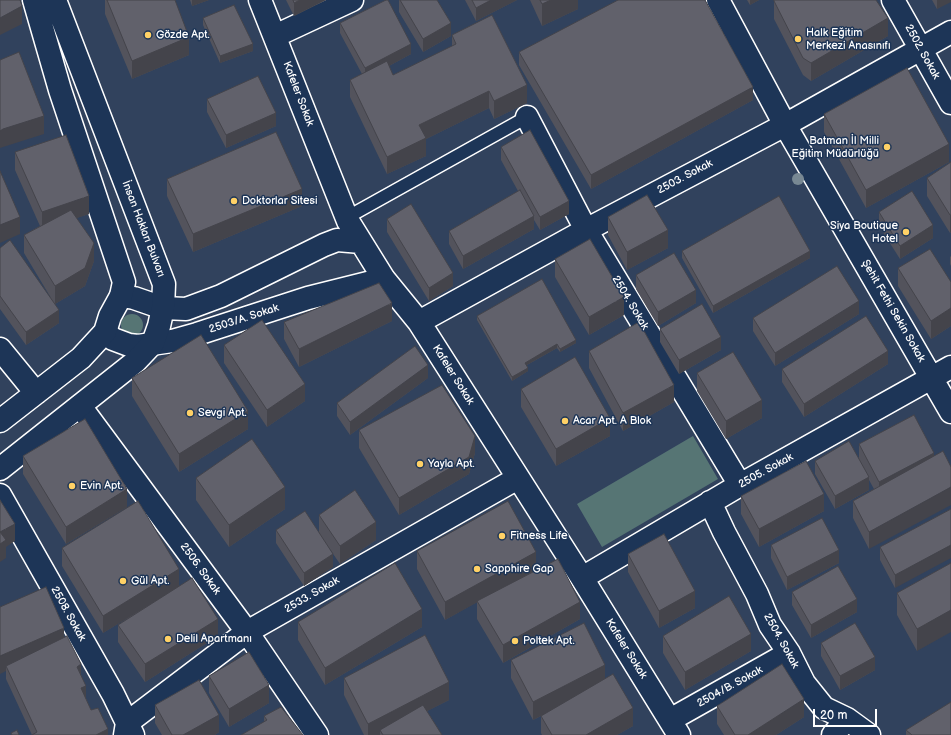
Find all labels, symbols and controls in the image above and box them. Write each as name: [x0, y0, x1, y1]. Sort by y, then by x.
street label: 2502. Sokak: [902, 22, 942, 82]
place label: Halk Eğitim Merkezi Anasınıfı: [806, 26, 891, 52]
place label: Gözde Apt.: [156, 28, 210, 42]
marker: Gözde Apt.: [143, 30, 153, 40]
marker: Halk Eğitim Merkezi Anasınıfı: [793, 34, 803, 44]
street label: Kafeler Sokak: [280, 60, 316, 128]
place label: Batman İl Milli Eğitim Müdürlüğü: [791, 134, 879, 160]
marker: Batman İl Milli Eğitim Müdürlüğü: [882, 142, 892, 152]
street label: 2503. Sokak: [655, 157, 715, 197]
street label: İnsan Hakları Bulvarı: [119, 179, 167, 279]
place label: Doktorlar Sitesi: [242, 194, 317, 208]
marker: Doktorlar Sitesi: [229, 196, 239, 206]
place label: Siya Boutique Hotel: [830, 219, 898, 245]
marker: Siya Boutique Hotel: [901, 227, 911, 237]
street label: Şehit Fethi Sekin Sokak: [858, 257, 928, 365]
street label: 2504. Sokak: [609, 274, 651, 332]
street label: 2503/A. Sokak: [207, 302, 281, 336]
street label: Kafeler Sokak: [429, 343, 477, 407]
place label: Sevgi Apt.: [198, 406, 247, 420]
marker: Sevgi Apt.: [185, 408, 195, 418]
place label: Acar Apt. A Blok: [573, 414, 651, 428]
marker: Acar Apt. A Blok: [560, 416, 570, 426]
street label: 2505. Sokak: [736, 451, 796, 491]
place label: Yayla Apt.: [428, 457, 475, 471]
marker: Yayla Apt.: [415, 459, 425, 469]
place label: Evin Apt.: [80, 479, 123, 493]
marker: Evin Apt.: [67, 481, 77, 491]
place label: Fitness Life: [510, 529, 567, 543]
marker: Fitness Life: [497, 531, 507, 541]
street label: 2506. Sokak: [177, 541, 223, 597]
place label: Sapphire Gap: [485, 562, 553, 576]
marker: Sapphire Gap: [472, 564, 482, 574]
place label: Gül Apt.: [131, 574, 169, 588]
street label: 2533. Sokak: [282, 574, 342, 616]
marker: Gül Apt.: [118, 576, 128, 586]
street label: 2508. Sokak: [48, 584, 88, 644]
street label: 2504. Sokak: [760, 611, 802, 671]
street label: Kafeler Sokak: [602, 617, 650, 681]
place label: Delil Apartmanı: [176, 632, 252, 646]
marker: Delil Apartmanı: [163, 634, 173, 644]
place label: Poltek Apt.: [523, 634, 575, 648]
marker: Poltek Apt.: [510, 636, 520, 646]
street label: 2504/B. Sokak: [695, 664, 765, 710]
scale bar: [815, 701, 879, 727]
text: 20 m: [820, 708, 847, 723]

